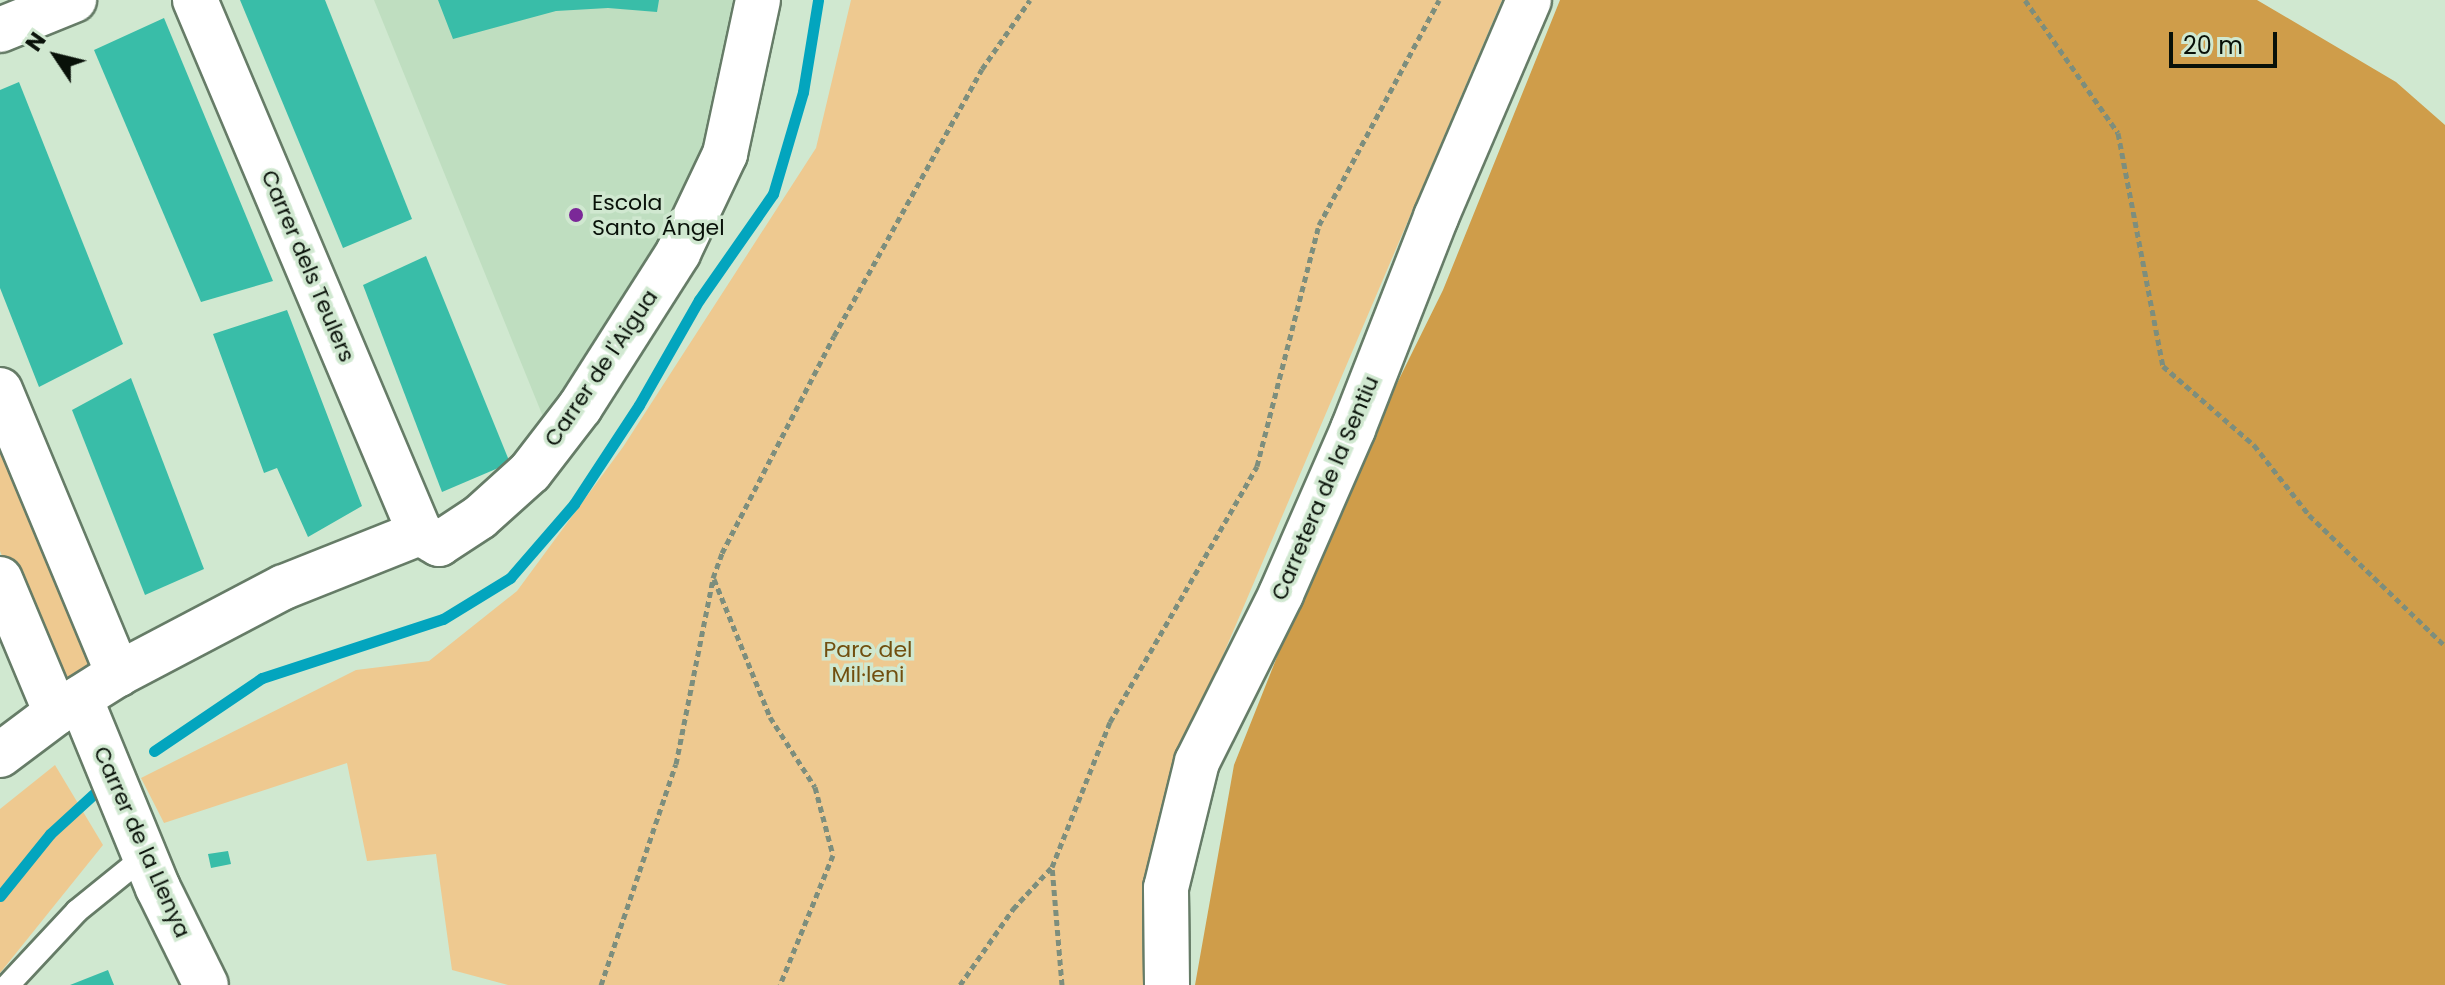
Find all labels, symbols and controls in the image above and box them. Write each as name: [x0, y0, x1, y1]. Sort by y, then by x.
north arrow: [16, 16, 96, 96]
scale bar: [2173, 16, 2281, 66]
text: N: [18, 26, 53, 58]
text: 20 m: [2183, 29, 2243, 62]
street label: Carrer dels Teulers: [256, 166, 360, 366]
place label: Escola Santo Ángel: [592, 189, 725, 240]
marker: Escola Santo Ángel: [567, 206, 585, 224]
street label: Carrer de l'Aigua: [539, 285, 663, 451]
street label: Carretera de la Sentiu: [1266, 372, 1384, 604]
park label: Parc del Mil·leni: [824, 636, 912, 688]
street label: Carrer de la Llenya: [88, 742, 196, 942]

